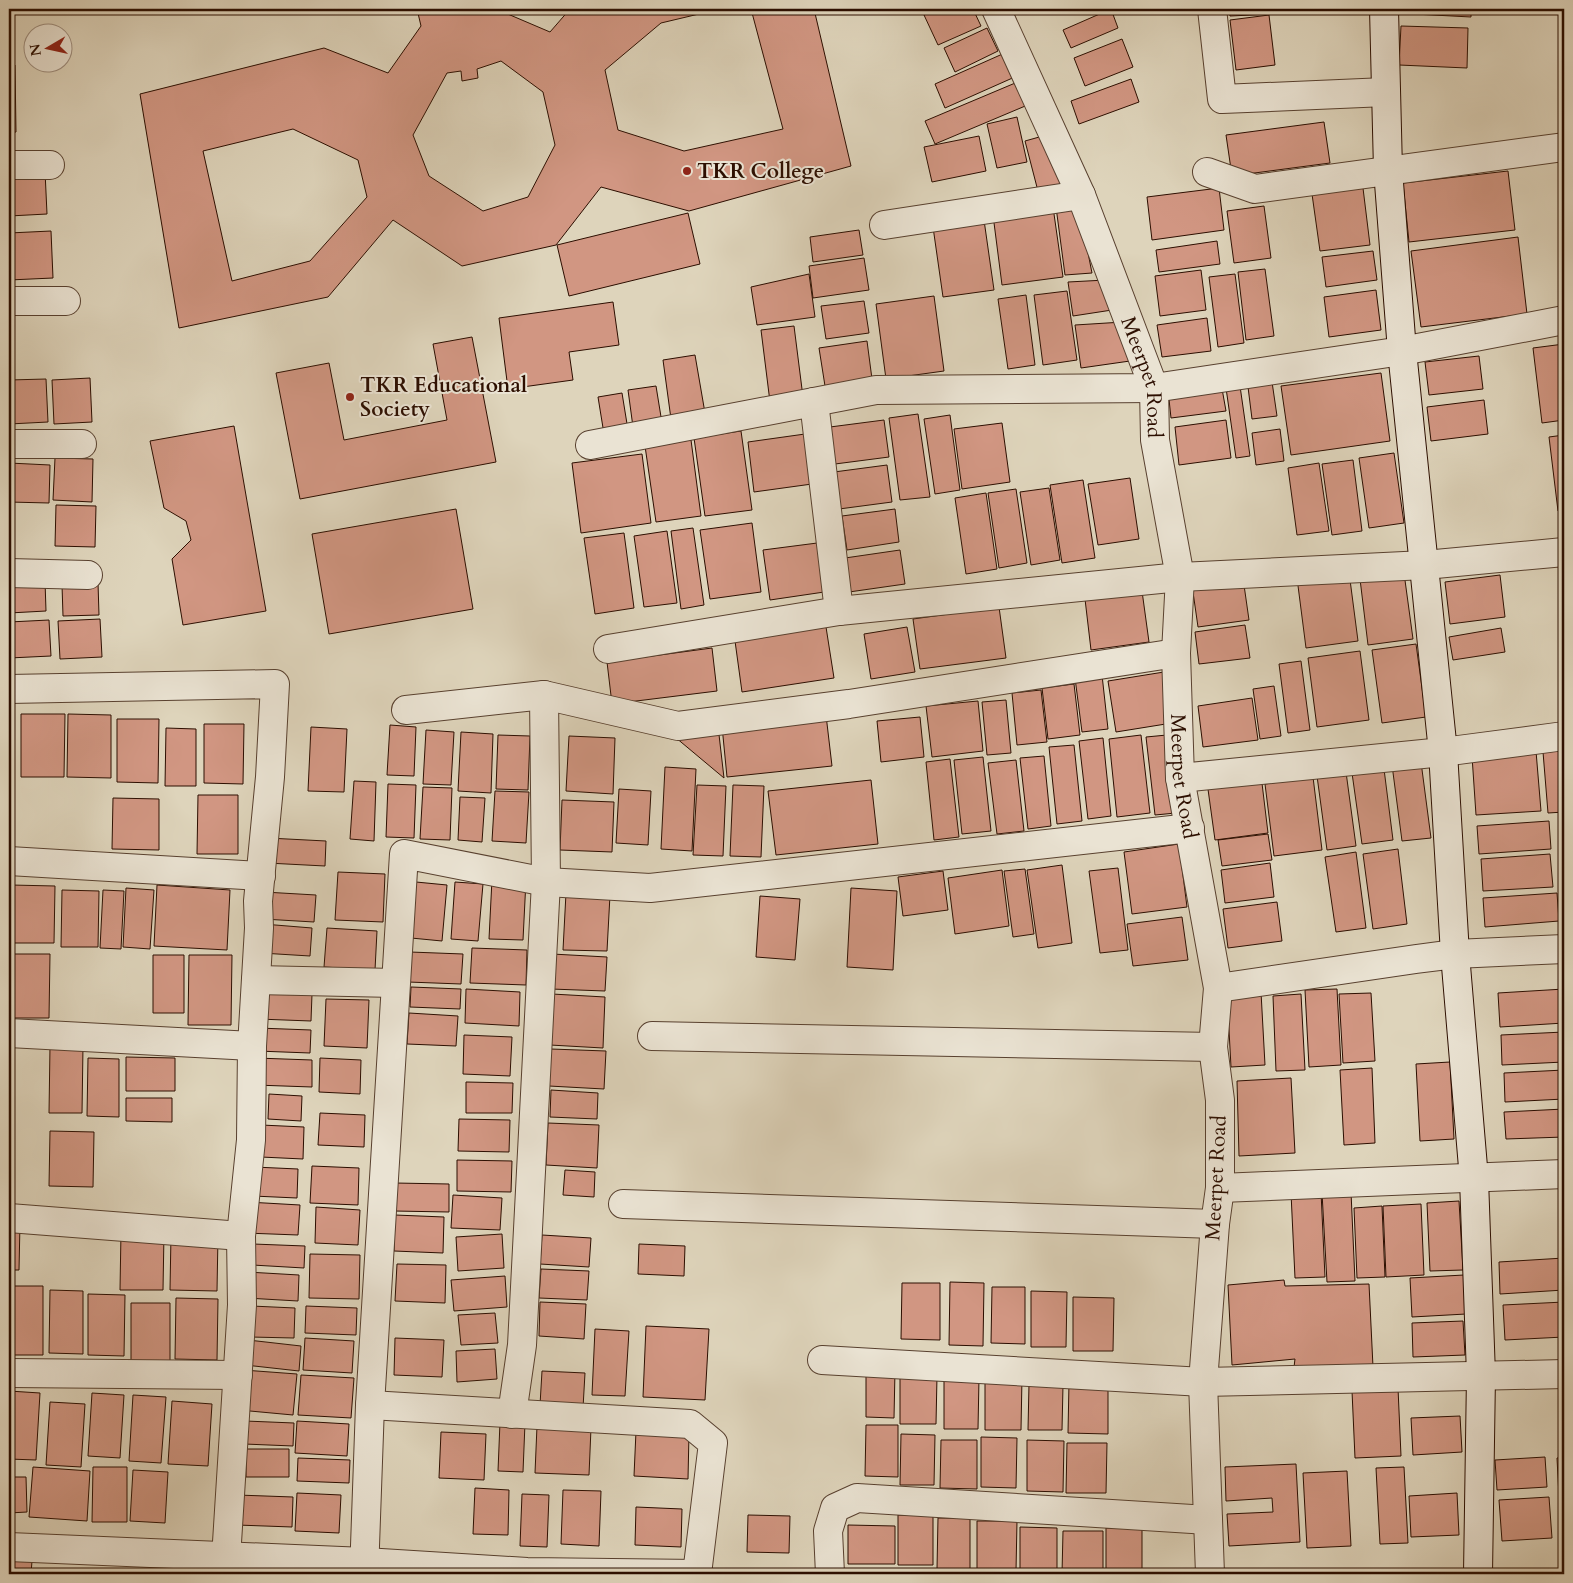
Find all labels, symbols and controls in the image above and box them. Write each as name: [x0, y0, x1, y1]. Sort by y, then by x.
north arrow: [22, 22, 72, 72]
text: N: [25, 42, 46, 57]
place label: TKR College: [697, 157, 824, 186]
marker: TKR College: [681, 165, 693, 177]
street label: Meerpet Road: [1114, 312, 1169, 438]
place label: TKR Educational Society: [360, 371, 527, 424]
marker: TKR Educational Society: [344, 391, 356, 403]
street label: Meerpet Road: [1163, 713, 1205, 841]
street label: Meerpet Road: [1198, 1114, 1234, 1242]

